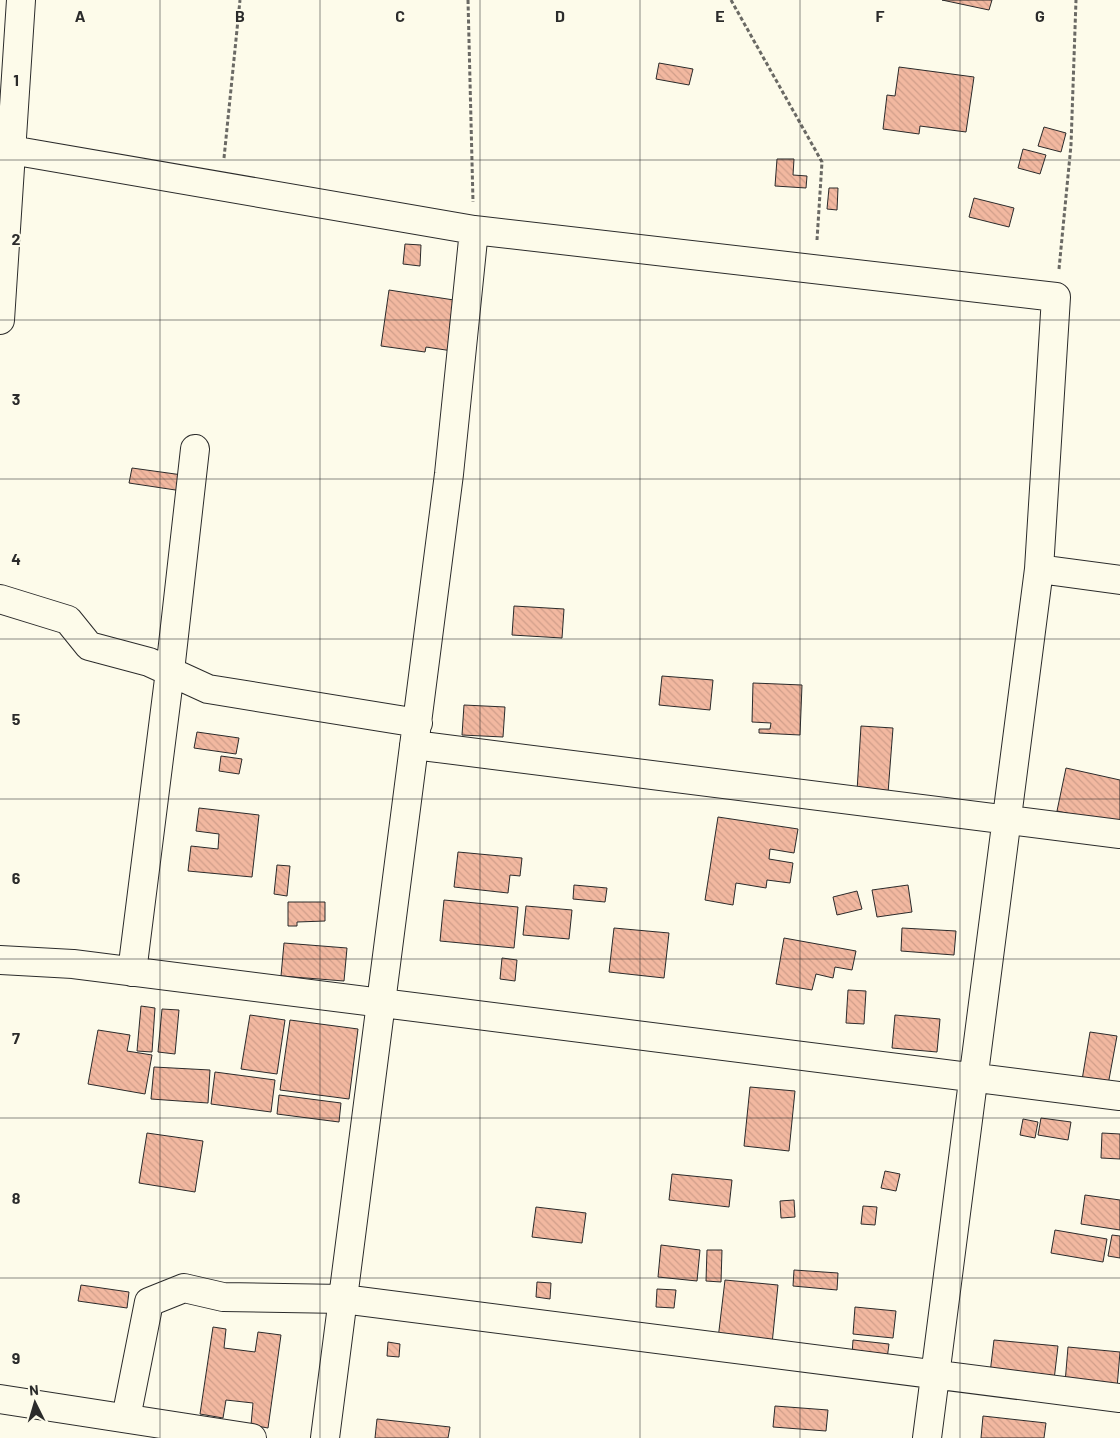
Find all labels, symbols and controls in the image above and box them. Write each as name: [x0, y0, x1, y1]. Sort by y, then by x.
text: A: [75, 6, 86, 25]
text: B: [235, 6, 245, 25]
text: C: [395, 6, 405, 25]
text: D: [555, 6, 565, 25]
text: E: [715, 6, 725, 25]
text: F: [876, 6, 885, 25]
text: G: [1035, 6, 1045, 25]
text: 1: [13, 70, 19, 89]
text: 2: [12, 229, 21, 248]
text: 3: [12, 389, 20, 408]
text: 4: [11, 549, 21, 568]
text: 5: [12, 709, 21, 728]
text: 6: [12, 868, 21, 887]
text: 7: [12, 1028, 20, 1047]
text: 8: [12, 1188, 21, 1207]
text: 9: [12, 1348, 20, 1367]
north arrow: [10, 1378, 60, 1428]
text: N: [28, 1381, 39, 1398]

